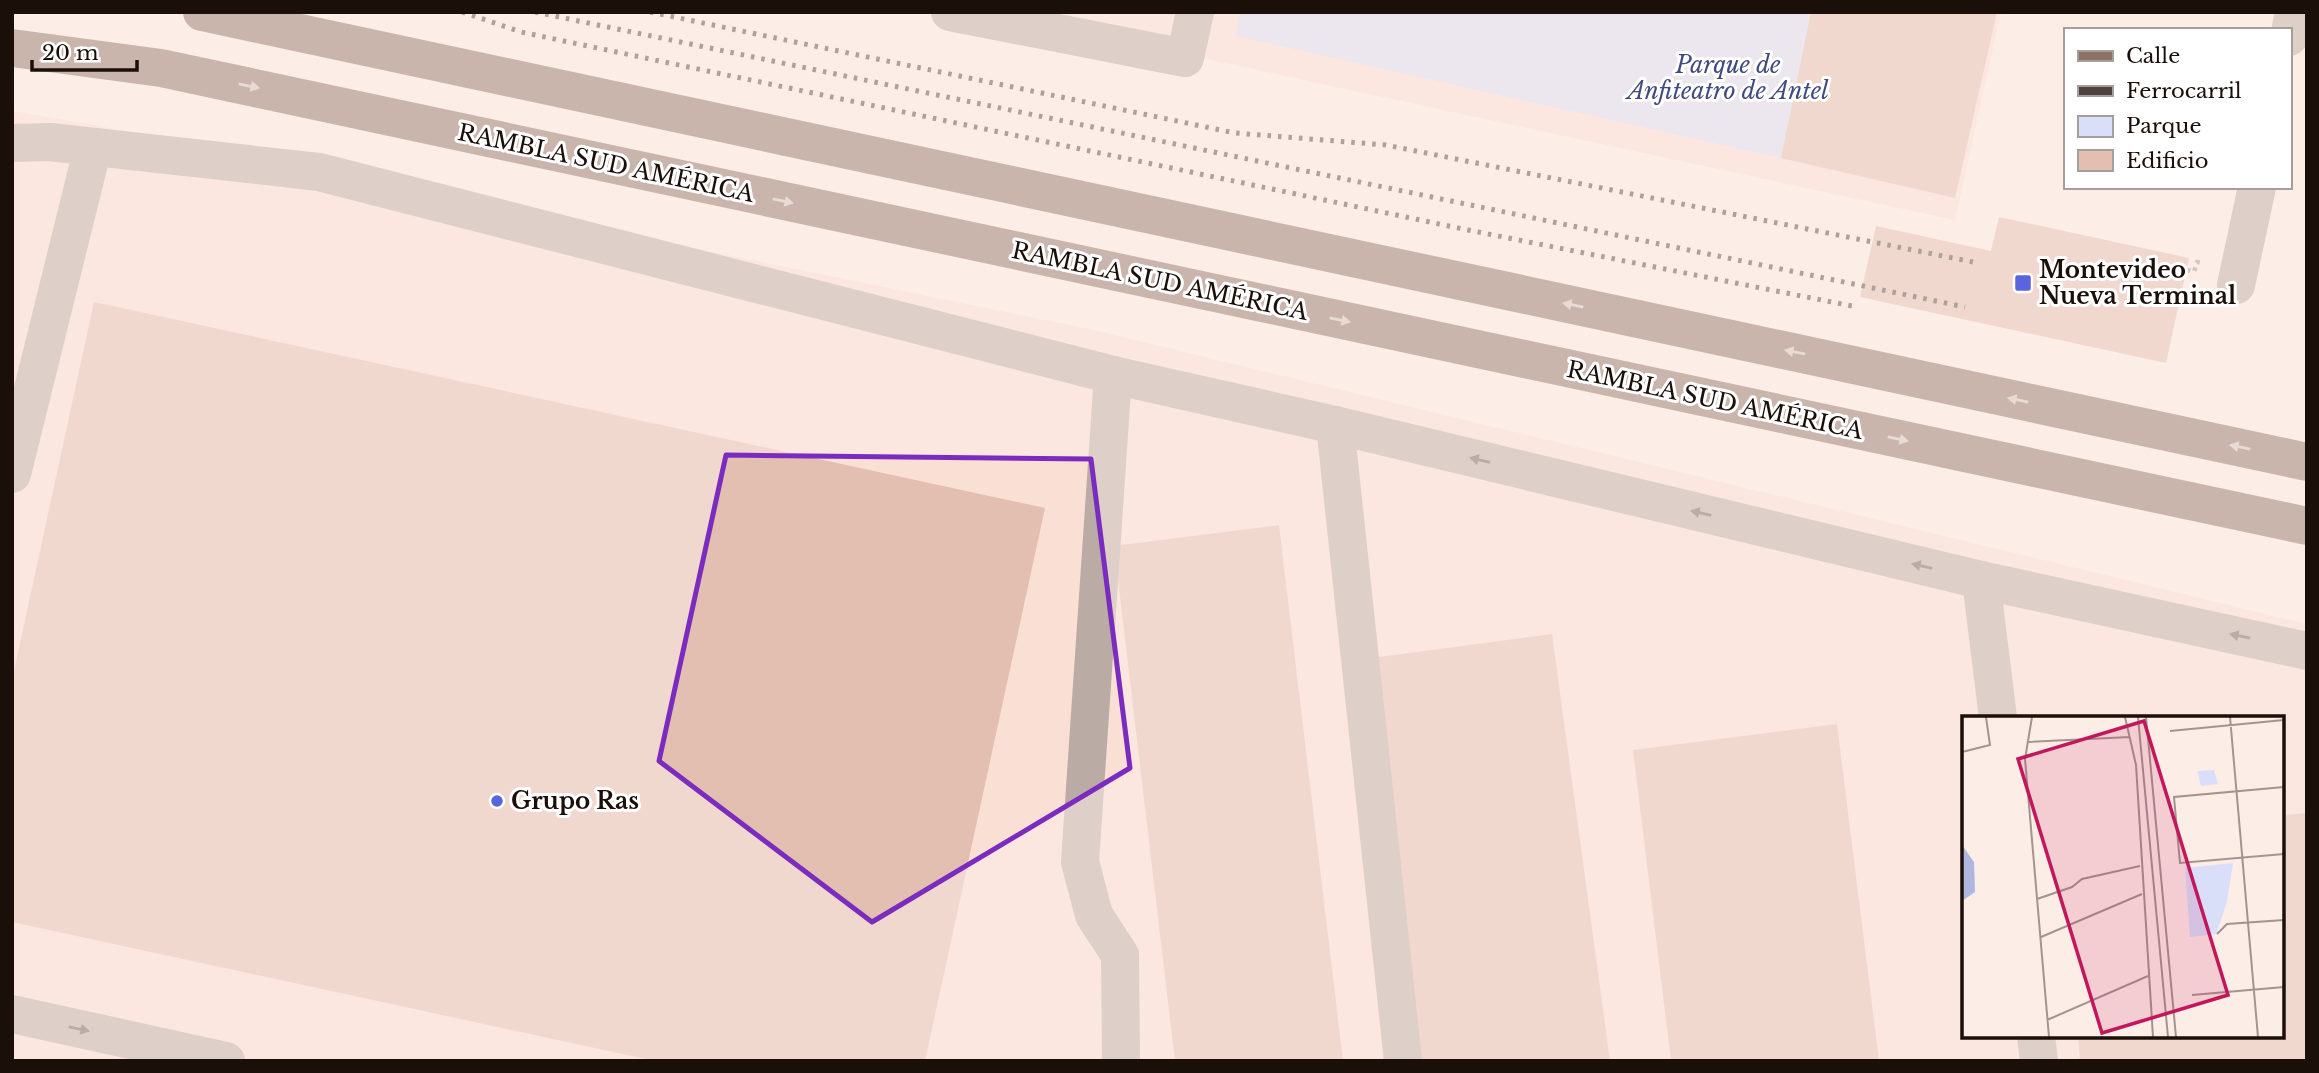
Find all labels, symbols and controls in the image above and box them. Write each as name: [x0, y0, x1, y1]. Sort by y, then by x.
scale bar: [32, 28, 136, 72]
legend: [2064, 28, 2291, 189]
text: 20 m: [42, 40, 99, 66]
text: Calle: [2126, 43, 2180, 69]
park label: Parque de Anfiteatro de Antel: [1625, 51, 1829, 105]
text: Ferrocarril: [2126, 78, 2242, 104]
one-way arrow: [238, 81, 260, 92]
text: Parque: [2126, 113, 2201, 139]
street label: RAMBLA SUD AMÉRICA: [455, 117, 758, 208]
text: Edificio: [2126, 148, 2208, 174]
one-way arrow: [772, 195, 794, 206]
street label: RAMBLA SUD AMÉRICA: [1009, 235, 1312, 326]
place label: Montevideo Nueva Terminal: [2039, 256, 2236, 310]
marker: Montevideo Nueva Terminal: [2013, 273, 2033, 293]
one-way arrow: [1562, 299, 1584, 310]
one-way arrow: [1330, 314, 1352, 325]
one-way arrow: [1784, 347, 1806, 358]
street label: RAMBLA SUD AMÉRICA: [1564, 354, 1867, 445]
one-way arrow: [2007, 394, 2029, 405]
one-way arrow: [1887, 434, 1909, 445]
one-way arrow: [2229, 442, 2251, 453]
one-way arrow: [1469, 454, 1491, 465]
one-way arrow: [1690, 507, 1712, 518]
one-way arrow: [1911, 560, 1933, 571]
one-way arrow: [2229, 631, 2251, 642]
inset map: [1962, 716, 2284, 1038]
place label: Grupo Ras: [511, 787, 639, 815]
marker: Grupo Ras: [489, 793, 505, 809]
one-way arrow: [68, 1024, 90, 1035]

